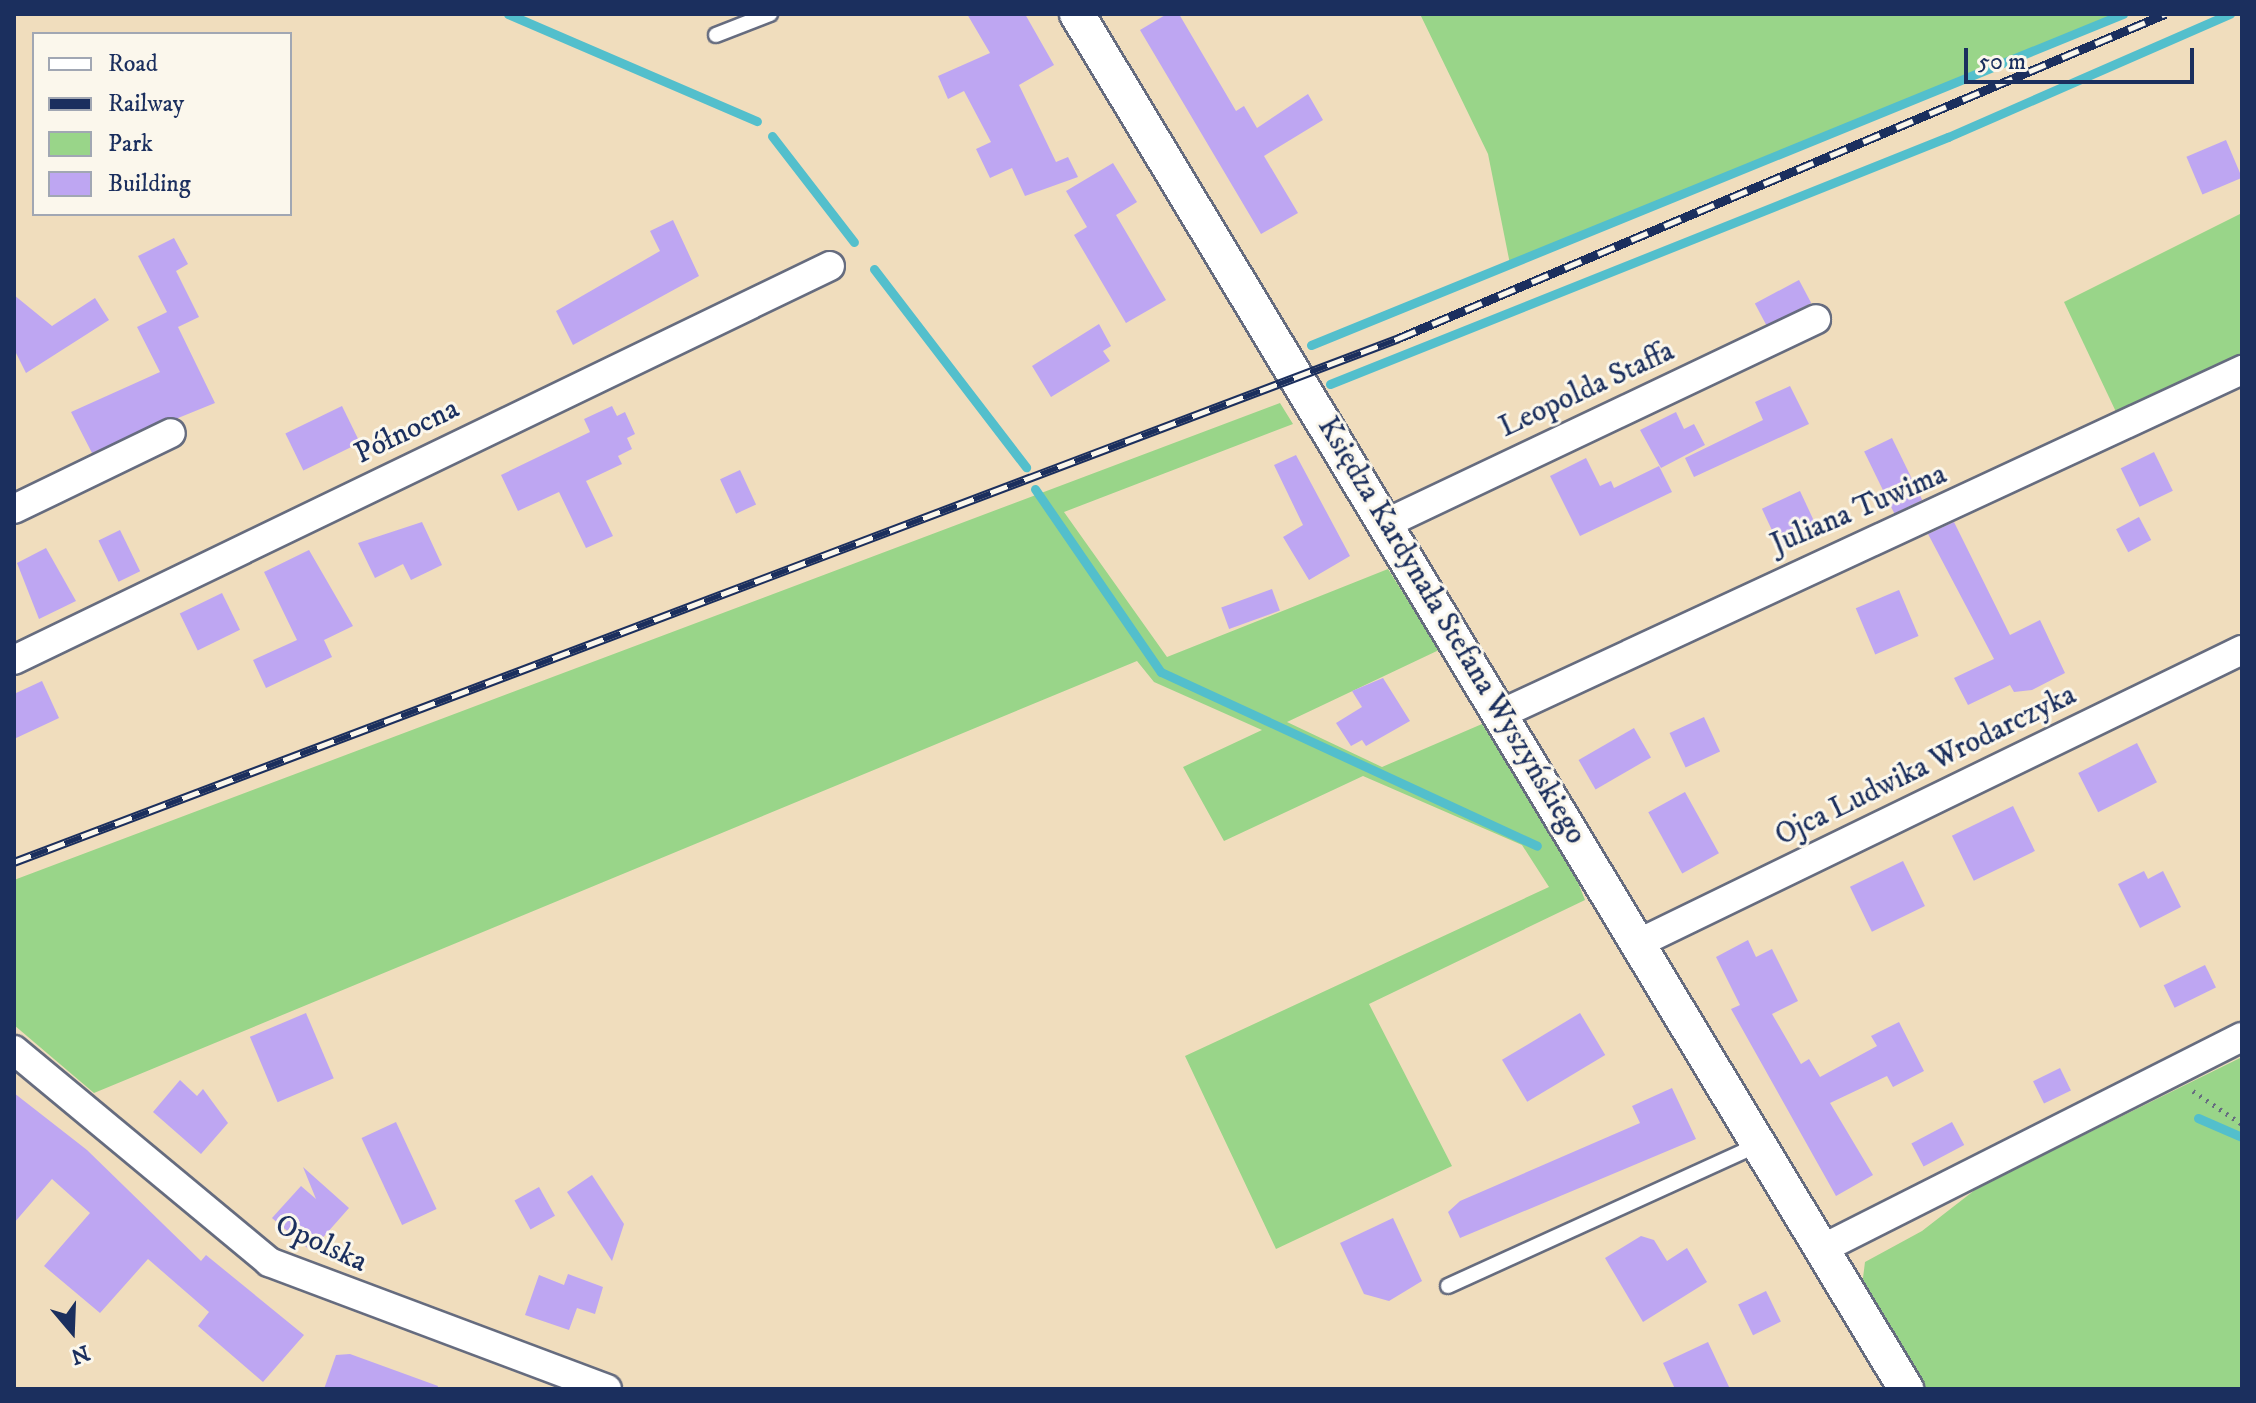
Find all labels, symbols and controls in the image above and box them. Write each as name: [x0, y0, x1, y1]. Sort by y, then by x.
legend: [32, 32, 292, 216]
scale bar: [1968, 32, 2198, 82]
text: 50 m: [1978, 47, 2026, 77]
text: Road: [108, 49, 158, 79]
text: Railway: [108, 89, 184, 119]
text: Park: [108, 129, 153, 159]
text: Building: [108, 169, 191, 199]
street label: Leopolda Staffa: [1494, 334, 1680, 446]
street label: Północna: [349, 391, 465, 473]
street label: Księdza Kardynała Stefana Wyszyńskiego: [1309, 411, 1593, 851]
street label: Juliana Tuwima: [1766, 457, 1952, 563]
street label: Ojca Ludwika Wrodarczyka: [1770, 677, 2082, 855]
street label: Opolska: [269, 1207, 373, 1281]
north arrow: [32, 1291, 112, 1371]
text: N: [67, 1338, 93, 1370]

